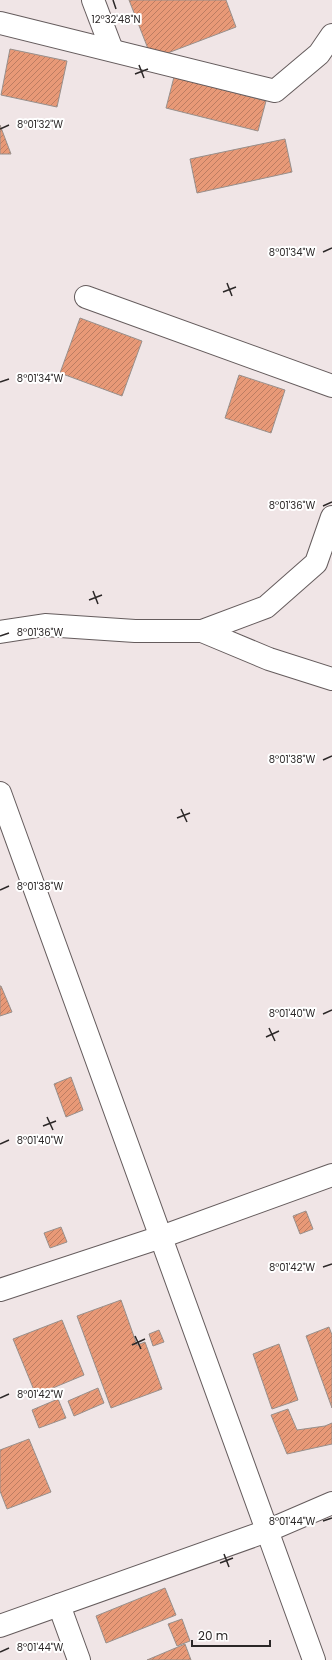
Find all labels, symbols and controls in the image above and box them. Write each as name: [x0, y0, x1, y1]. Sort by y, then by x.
text: 12°32'48"N: [92, 12, 140, 27]
text: 8°01'32"W: [17, 117, 63, 132]
text: 8°01'34"W: [269, 245, 315, 260]
text: 8°01'34"W: [17, 371, 63, 386]
text: 8°01'36"W: [269, 498, 315, 513]
text: 8°01'36"W: [17, 625, 63, 640]
text: 8°01'38"W: [269, 752, 315, 767]
text: 8°01'38"W: [17, 879, 63, 894]
text: 8°01'40"W: [269, 1006, 316, 1021]
text: 8°01'40"W: [17, 1133, 64, 1148]
text: 8°01'42"W: [269, 1260, 315, 1275]
text: 8°01'42"W: [17, 1387, 63, 1402]
text: 8°01'44"W: [269, 1514, 316, 1529]
scale bar: [192, 1622, 270, 1648]
text: 20 m: [198, 1627, 228, 1644]
text: 8°01'44"W: [17, 1640, 64, 1655]

